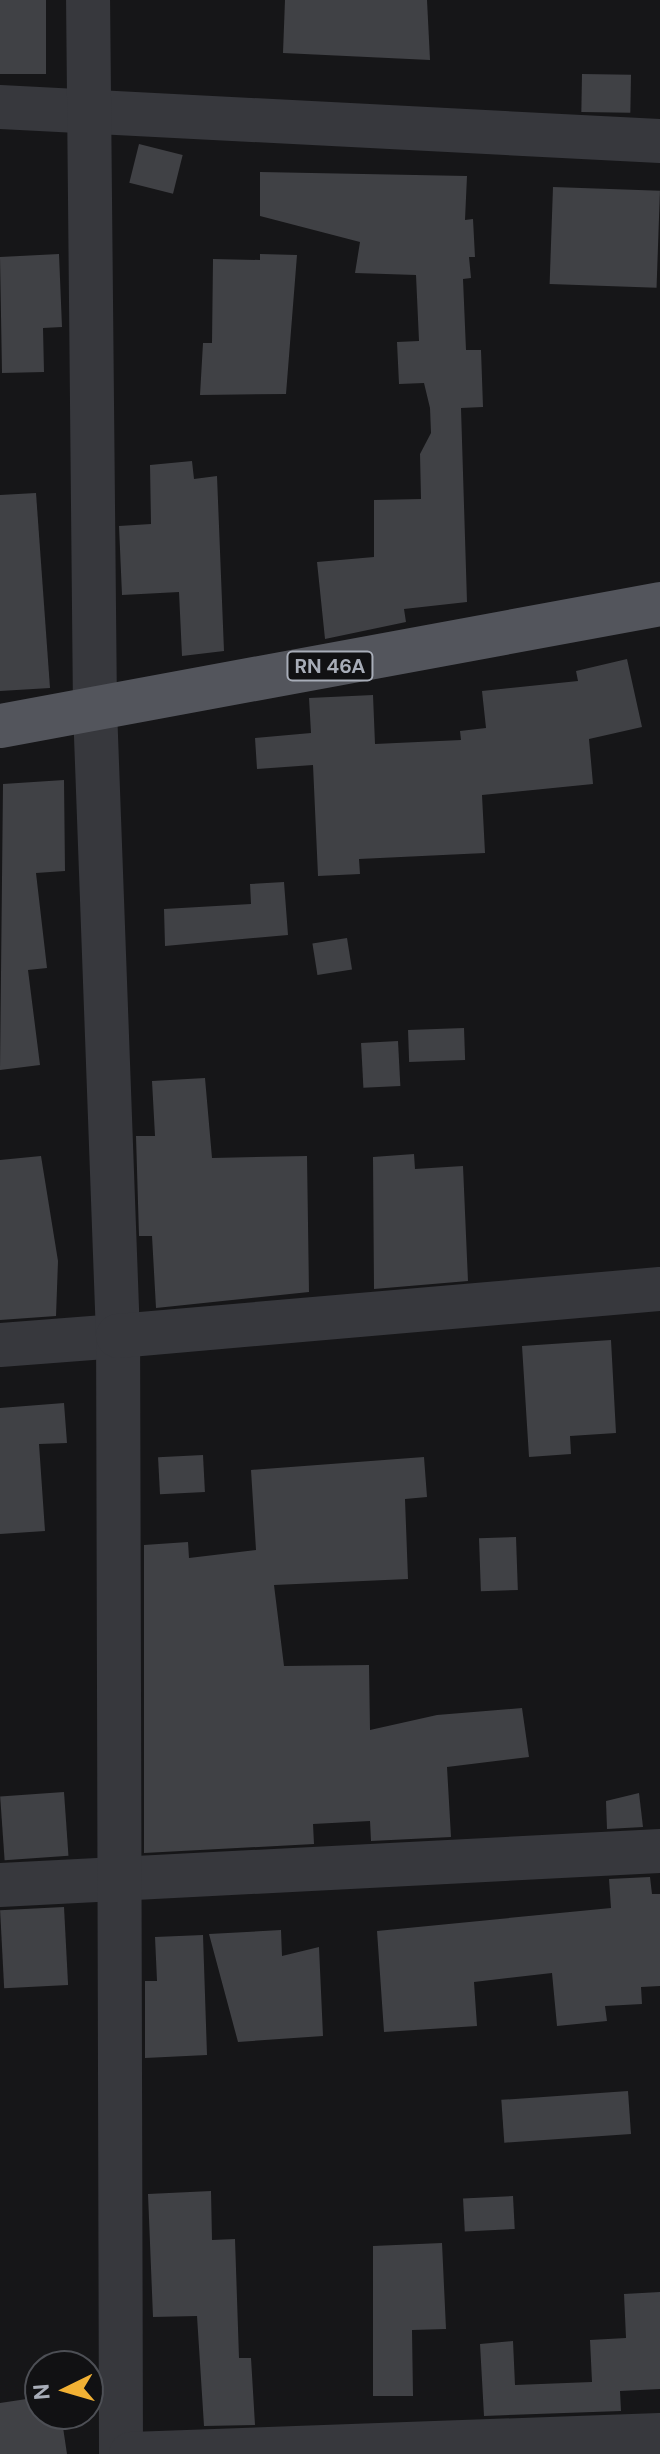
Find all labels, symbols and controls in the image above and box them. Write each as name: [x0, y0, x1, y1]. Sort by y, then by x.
road number: RN 46A: [286, 650, 374, 682]
north arrow: [24, 2350, 104, 2430]
text: N: [26, 2383, 57, 2401]

